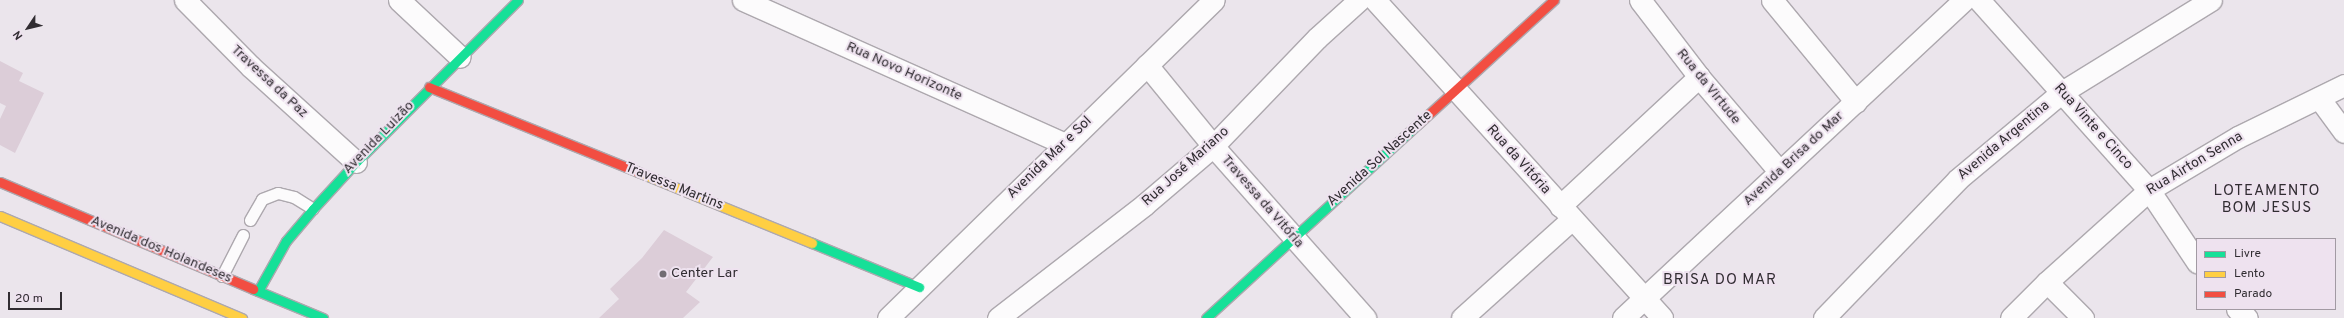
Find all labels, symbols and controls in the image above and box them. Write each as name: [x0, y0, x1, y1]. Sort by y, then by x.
north arrow: [8, 8, 48, 48]
text: N: [10, 28, 26, 42]
street label: Rua Novo Horizonte: [843, 39, 965, 105]
street label: Travessa da Paz: [227, 42, 311, 122]
street label: Rua da Virtude: [1672, 46, 1744, 128]
street label: Rua Vinte e Cinco: [2050, 80, 2136, 174]
street label: Avenida Luizão: [340, 98, 418, 178]
street label: Avenida Argentina: [1954, 98, 2054, 184]
street label: Avenida Sol Nascente: [1324, 108, 1436, 210]
street label: Avenida Brisa do Mar: [1740, 108, 1848, 210]
street label: Avenida Mar e Sol: [1004, 113, 1096, 203]
street label: Rua da Vitória: [1482, 122, 1554, 198]
street label: Rua José Mariano: [1139, 124, 1233, 210]
street label: Rua Airton Senna: [2144, 129, 2246, 199]
street label: Travessa da Vitória: [1217, 152, 1307, 252]
street label: Travessa Martins: [622, 160, 726, 214]
district label: LOTEAMENTO BOM JESUS: [2214, 182, 2320, 217]
street label: Avenida dos Holandeses: [88, 213, 234, 287]
legend: [2196, 238, 2336, 310]
text: Livre: [2234, 246, 2261, 262]
place label: Center Lar: [671, 266, 738, 282]
text: Lento: [2234, 266, 2265, 282]
marker: Center Lar: [658, 269, 668, 279]
district label: BRISA DO MAR: [1663, 272, 1777, 290]
scale bar: [10, 284, 64, 310]
text: Parado: [2234, 286, 2272, 302]
text: 20 m: [15, 291, 43, 307]

